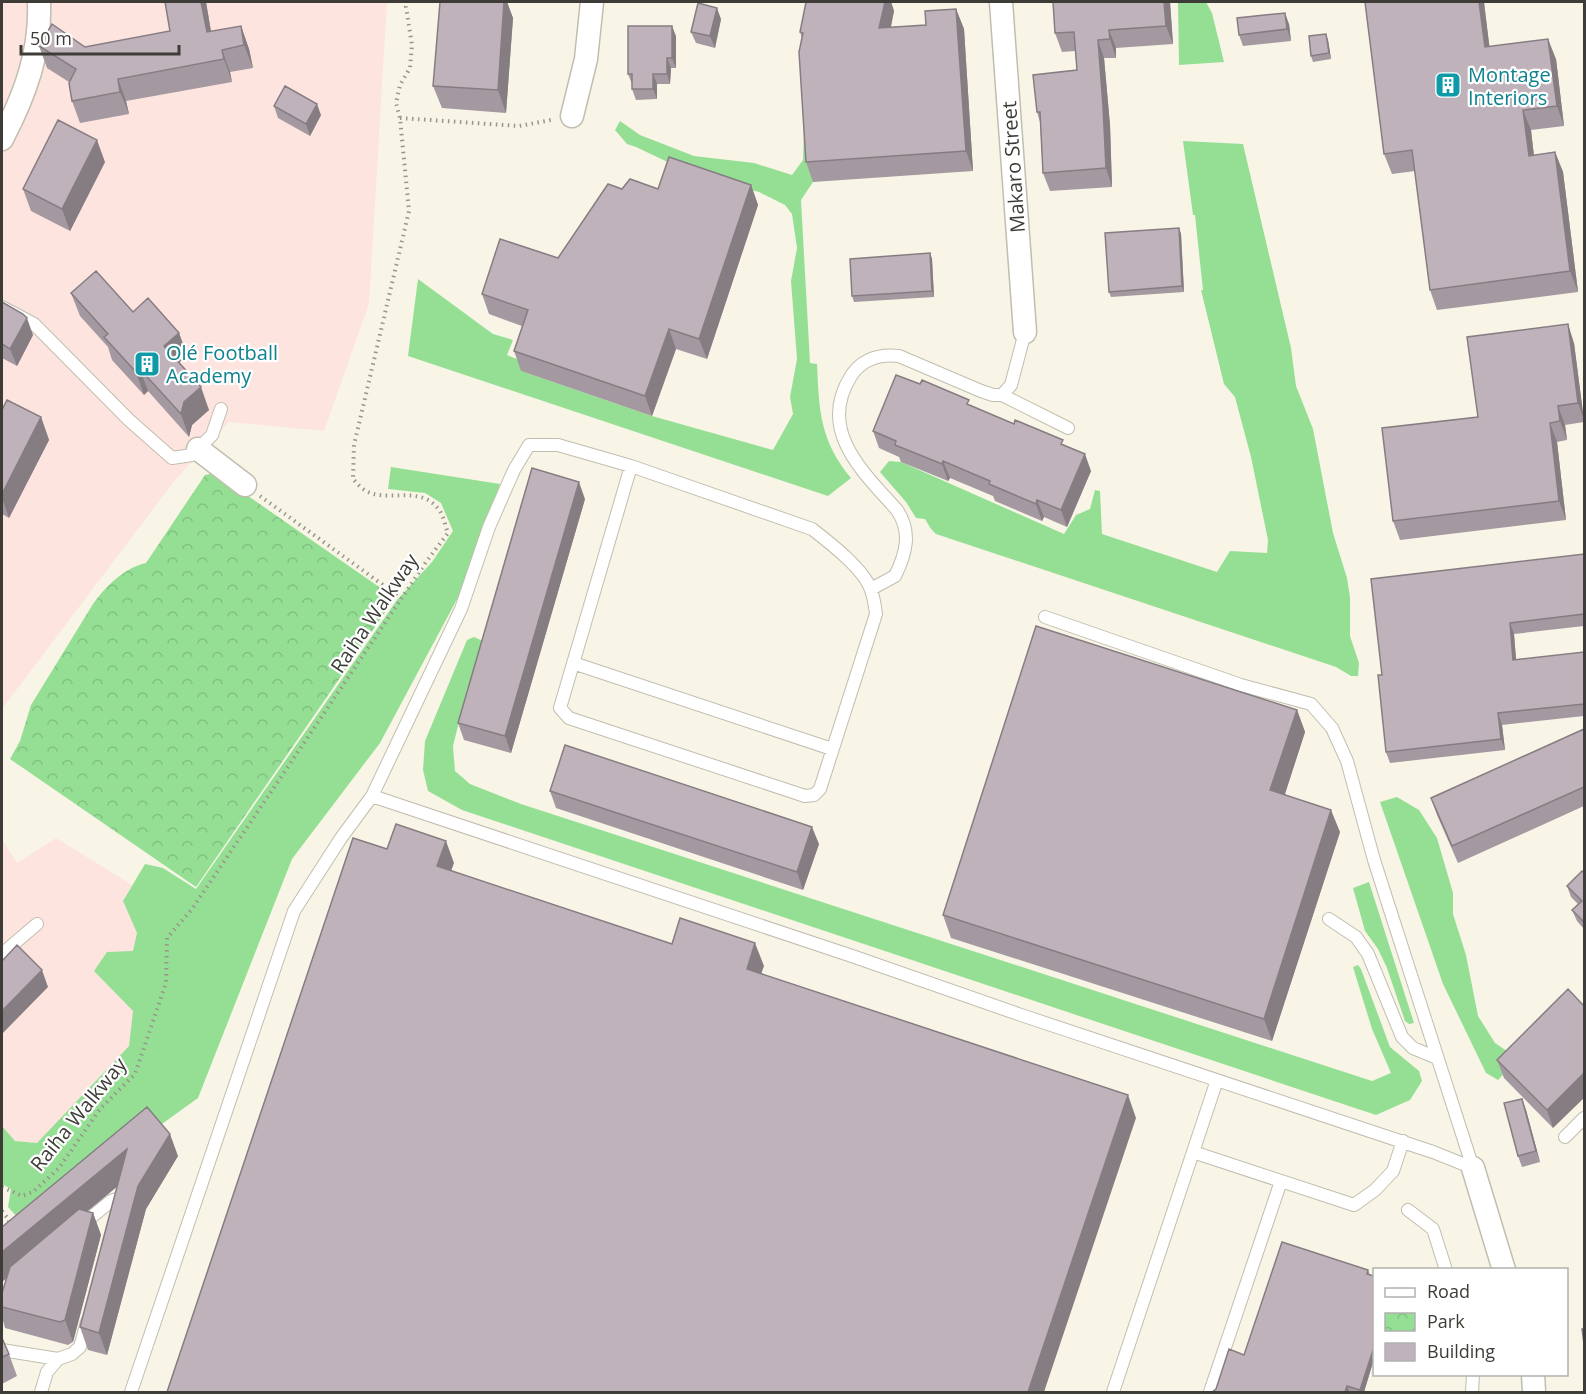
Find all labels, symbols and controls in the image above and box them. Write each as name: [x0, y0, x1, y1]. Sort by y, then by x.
scale bar: [21, 18, 178, 56]
text: 50 m: [30, 26, 72, 50]
place label: Montage Interiors: [1468, 61, 1551, 111]
building icon: Montage Interiors: [1433, 70, 1463, 100]
street label: Makaro Street: [995, 100, 1031, 234]
place label: Olé Football Academy: [166, 339, 278, 389]
building icon: Olé Football Academy: [132, 349, 162, 379]
street label: Raiha Walkway: [324, 547, 425, 678]
street label: Raiha Walkway: [24, 1051, 133, 1176]
legend: [1373, 1268, 1568, 1376]
text: Road: [1427, 1279, 1470, 1303]
text: Park: [1427, 1309, 1465, 1333]
text: Building: [1427, 1339, 1495, 1363]

